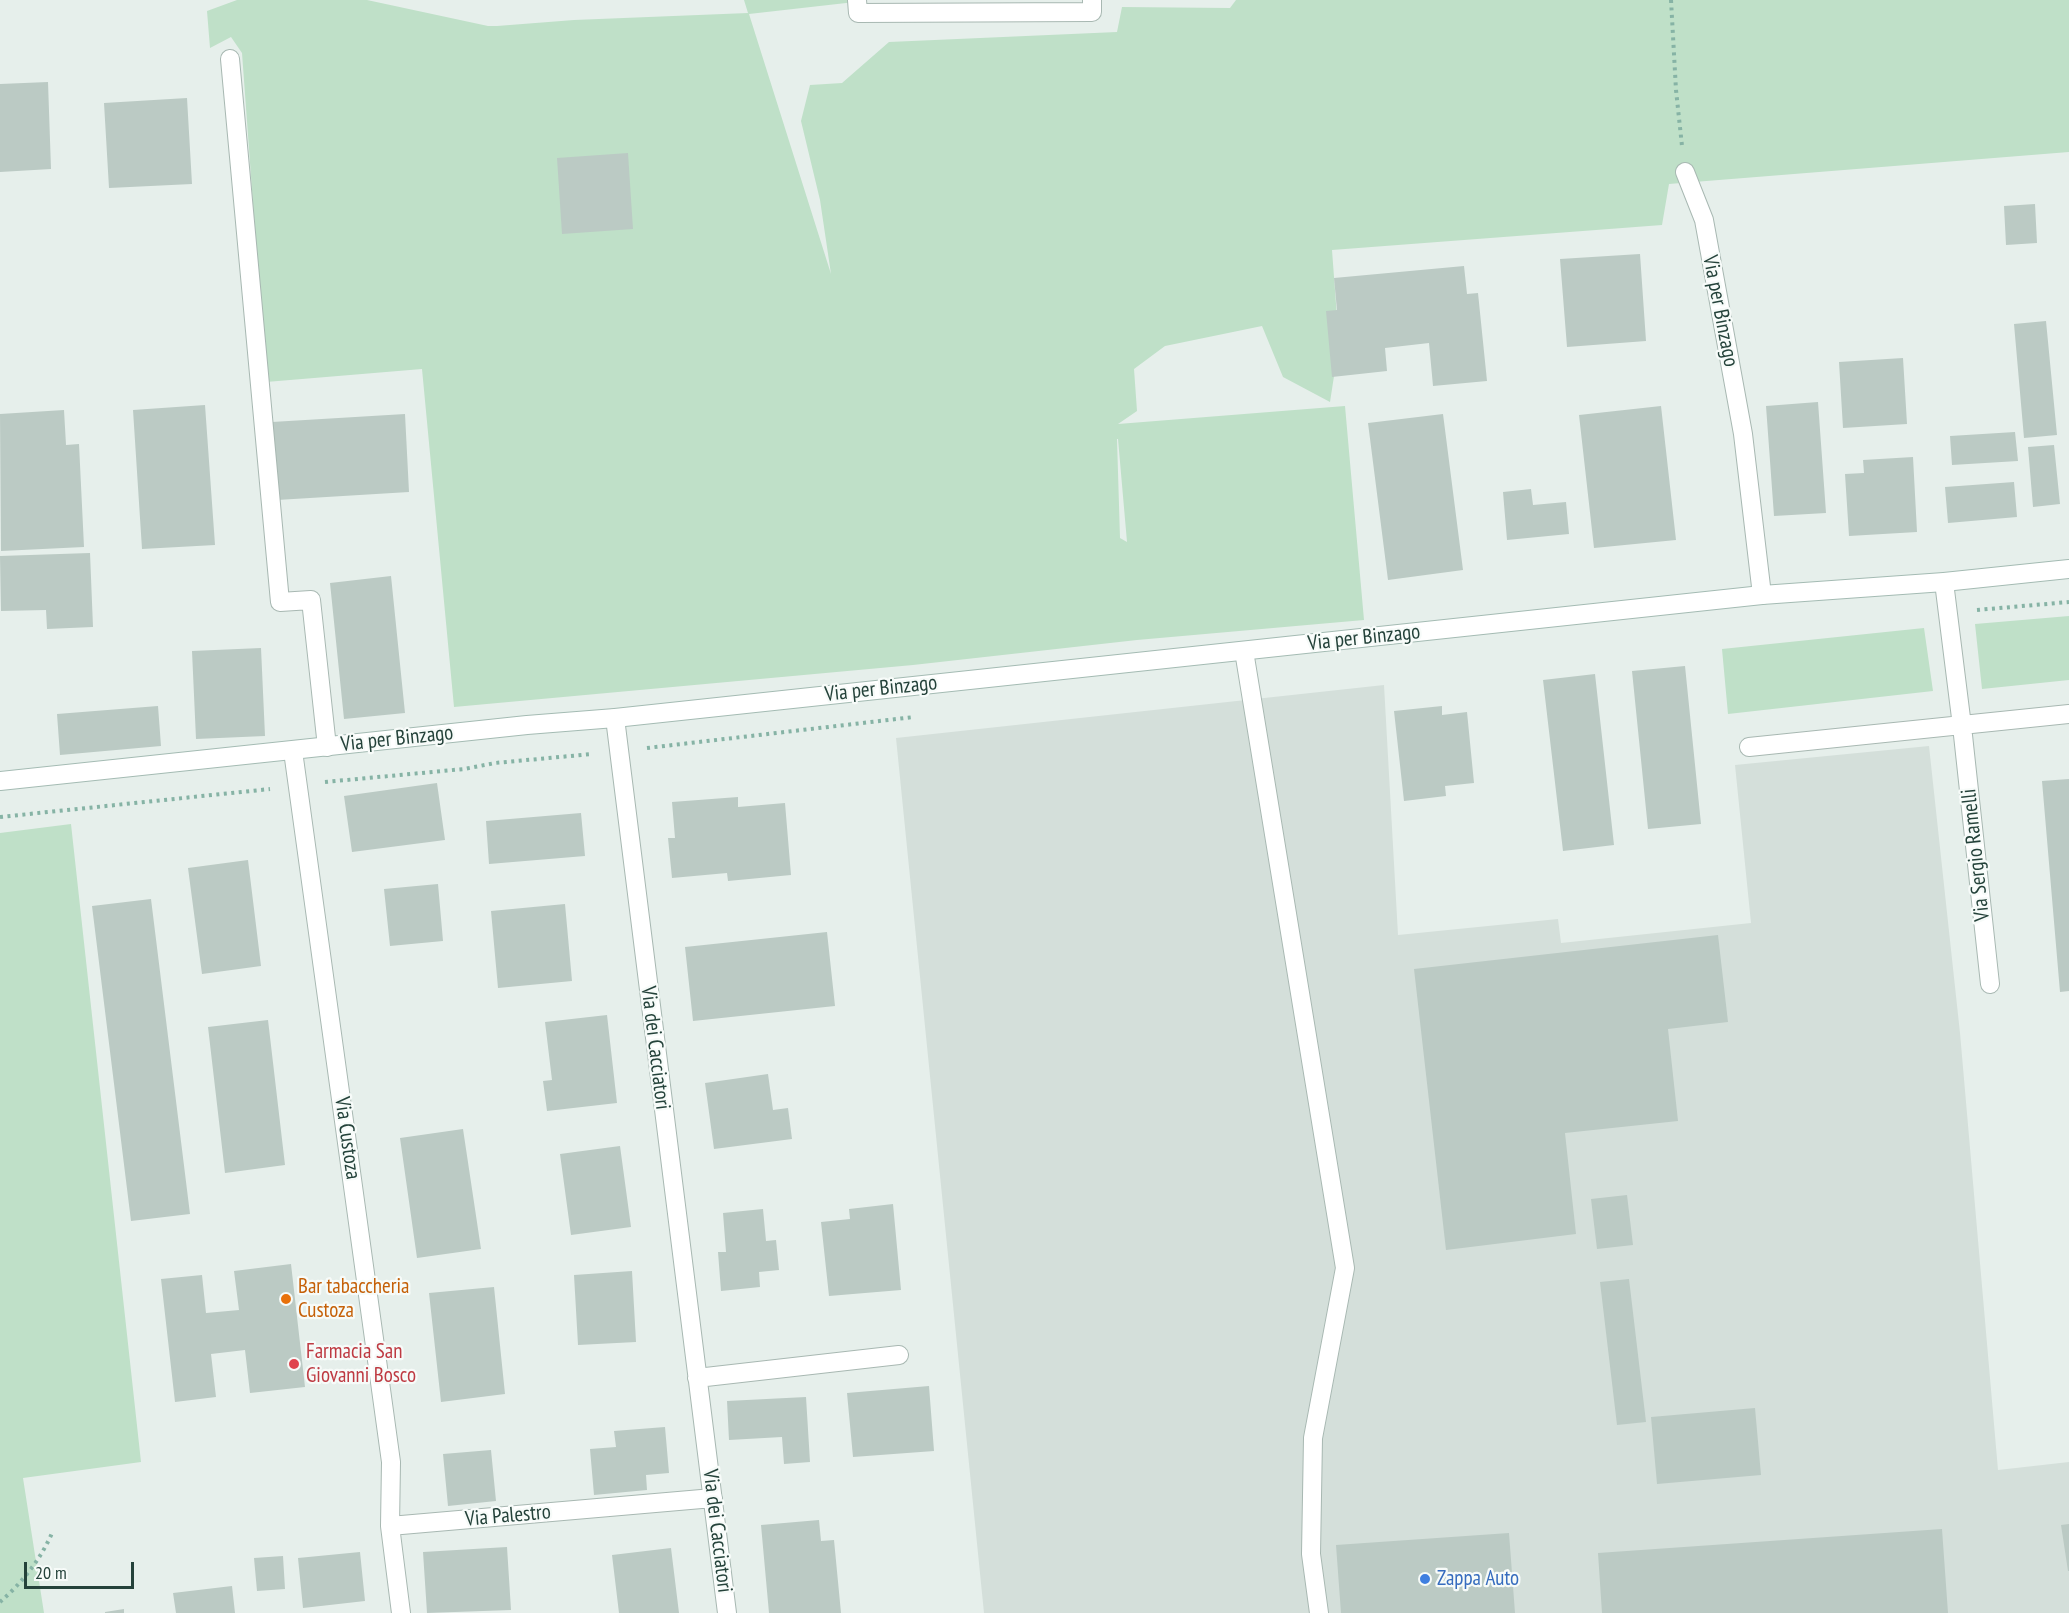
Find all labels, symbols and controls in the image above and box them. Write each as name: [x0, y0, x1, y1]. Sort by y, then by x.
street label: Via per Binzago: [1697, 253, 1743, 369]
street label: Via per Binzago: [1307, 620, 1421, 656]
street label: Via per Binzago: [824, 671, 938, 707]
street label: Via per Binzago: [340, 721, 454, 757]
street label: Via Sergio Ramelli: [1957, 788, 1995, 922]
street label: Via dei Cacciatori: [635, 985, 675, 1111]
street label: Via Custoza: [329, 1095, 365, 1181]
place label: Bar tabaccheria Custoza: [298, 1274, 409, 1324]
marker: Bar tabaccheria Custoza: [279, 1292, 293, 1306]
place label: Farmacia San Giovanni Bosco: [306, 1339, 416, 1389]
marker: Farmacia San Giovanni Bosco: [287, 1357, 301, 1371]
street label: Via dei Cacciatori: [697, 1468, 737, 1594]
street label: Via Palestro: [464, 1500, 552, 1532]
scale bar: [27, 1550, 136, 1588]
text: 20 m: [35, 1561, 67, 1584]
place label: Zappa Auto: [1437, 1566, 1519, 1592]
marker: Zappa Auto: [1418, 1572, 1432, 1586]

